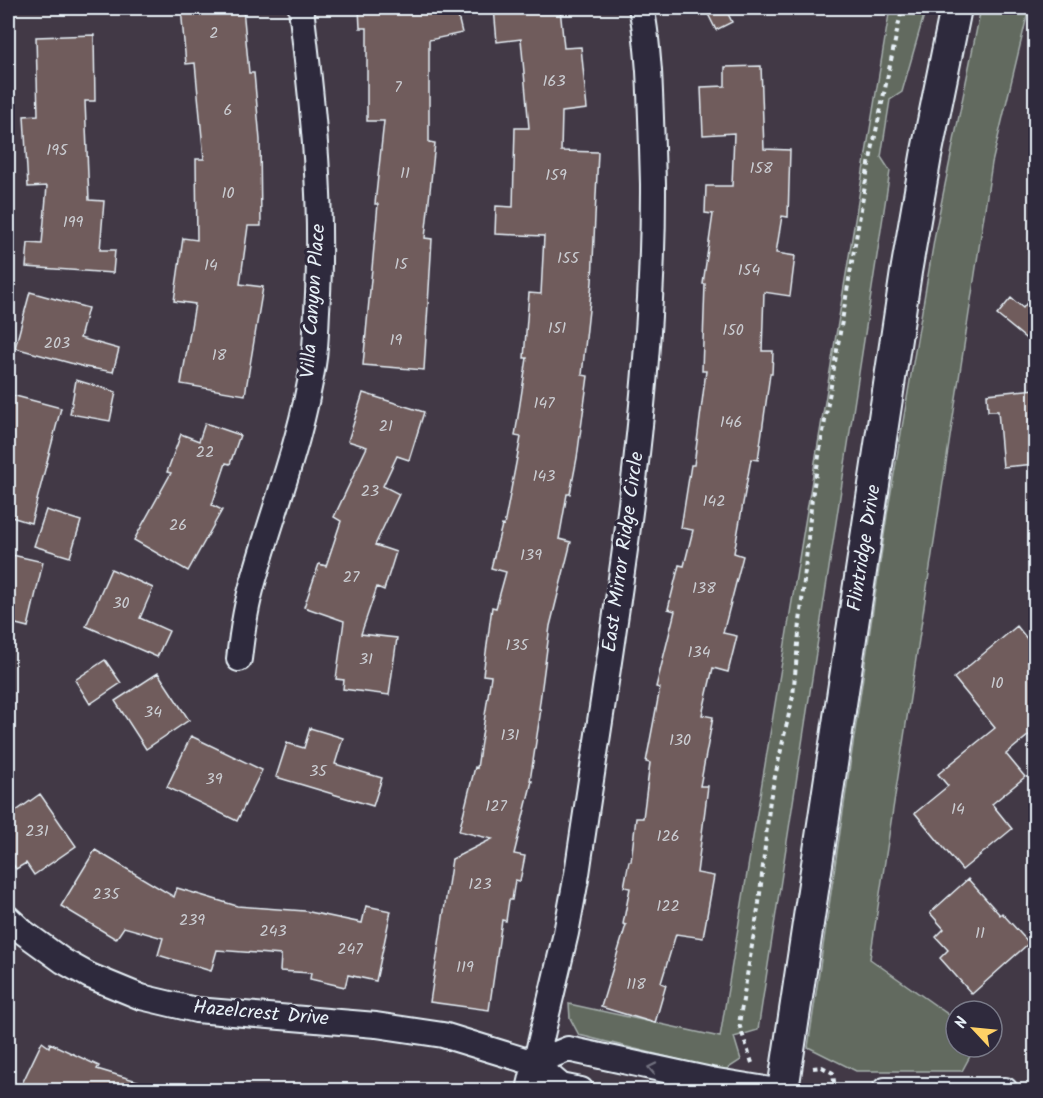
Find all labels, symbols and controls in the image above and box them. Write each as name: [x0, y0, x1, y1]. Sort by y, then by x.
house number: 2: [209, 21, 219, 46]
house number: 163: [542, 69, 566, 94]
house number: 7: [394, 75, 402, 100]
house number: 6: [224, 98, 232, 123]
house number: 195: [46, 138, 69, 163]
house number: 158: [749, 156, 773, 181]
house number: 11: [400, 161, 410, 186]
house number: 159: [545, 163, 567, 188]
house number: 10: [221, 181, 235, 206]
house number: 199: [63, 210, 84, 235]
street label: Villa Canyon Place: [293, 223, 335, 379]
house number: 155: [557, 246, 581, 271]
house number: 15: [394, 252, 409, 277]
house number: 14: [204, 253, 218, 278]
house number: 154: [738, 258, 760, 283]
house number: 151: [548, 316, 566, 341]
house number: 150: [722, 318, 744, 343]
house number: 19: [390, 328, 403, 353]
house number: 203: [44, 331, 70, 356]
house number: 18: [212, 343, 227, 368]
house number: 147: [533, 391, 555, 416]
house number: 146: [720, 410, 742, 435]
house number: 21: [379, 414, 393, 439]
house number: 22: [196, 440, 214, 465]
street label: East Mirror Ridge Circle: [594, 450, 654, 654]
house number: 143: [533, 464, 555, 489]
house number: 23: [361, 479, 379, 504]
street label: Flintridge Drive: [839, 482, 891, 614]
house number: 142: [702, 489, 726, 514]
house number: 26: [169, 513, 187, 538]
house number: 139: [520, 543, 542, 568]
house number: 27: [343, 565, 360, 590]
house number: 138: [692, 576, 716, 601]
house number: 30: [112, 591, 130, 616]
house number: 135: [506, 633, 530, 658]
house number: 134: [688, 640, 711, 665]
house number: 31: [359, 647, 373, 672]
house number: 10: [990, 671, 1004, 696]
house number: 34: [144, 700, 162, 725]
house number: 131: [500, 723, 520, 748]
house number: 130: [669, 728, 691, 753]
house number: 35: [309, 759, 328, 784]
house number: 39: [206, 767, 223, 792]
house number: 127: [485, 794, 507, 819]
house number: 14: [951, 797, 965, 822]
house number: 231: [25, 819, 49, 844]
house number: 126: [656, 824, 680, 849]
house number: 123: [468, 872, 492, 897]
house number: 235: [92, 882, 121, 907]
house number: 122: [656, 894, 680, 919]
house number: 239: [179, 908, 205, 933]
house number: 243: [259, 919, 287, 944]
house number: 11: [975, 921, 985, 946]
house number: 247: [337, 937, 363, 962]
house number: 119: [456, 955, 474, 980]
house number: 118: [626, 972, 646, 997]
street label: Hazelcrest Drive: [192, 992, 330, 1036]
north arrow: [944, 999, 1004, 1059]
text: N: [948, 1013, 975, 1033]
one-way arrow: [647, 1062, 657, 1075]

